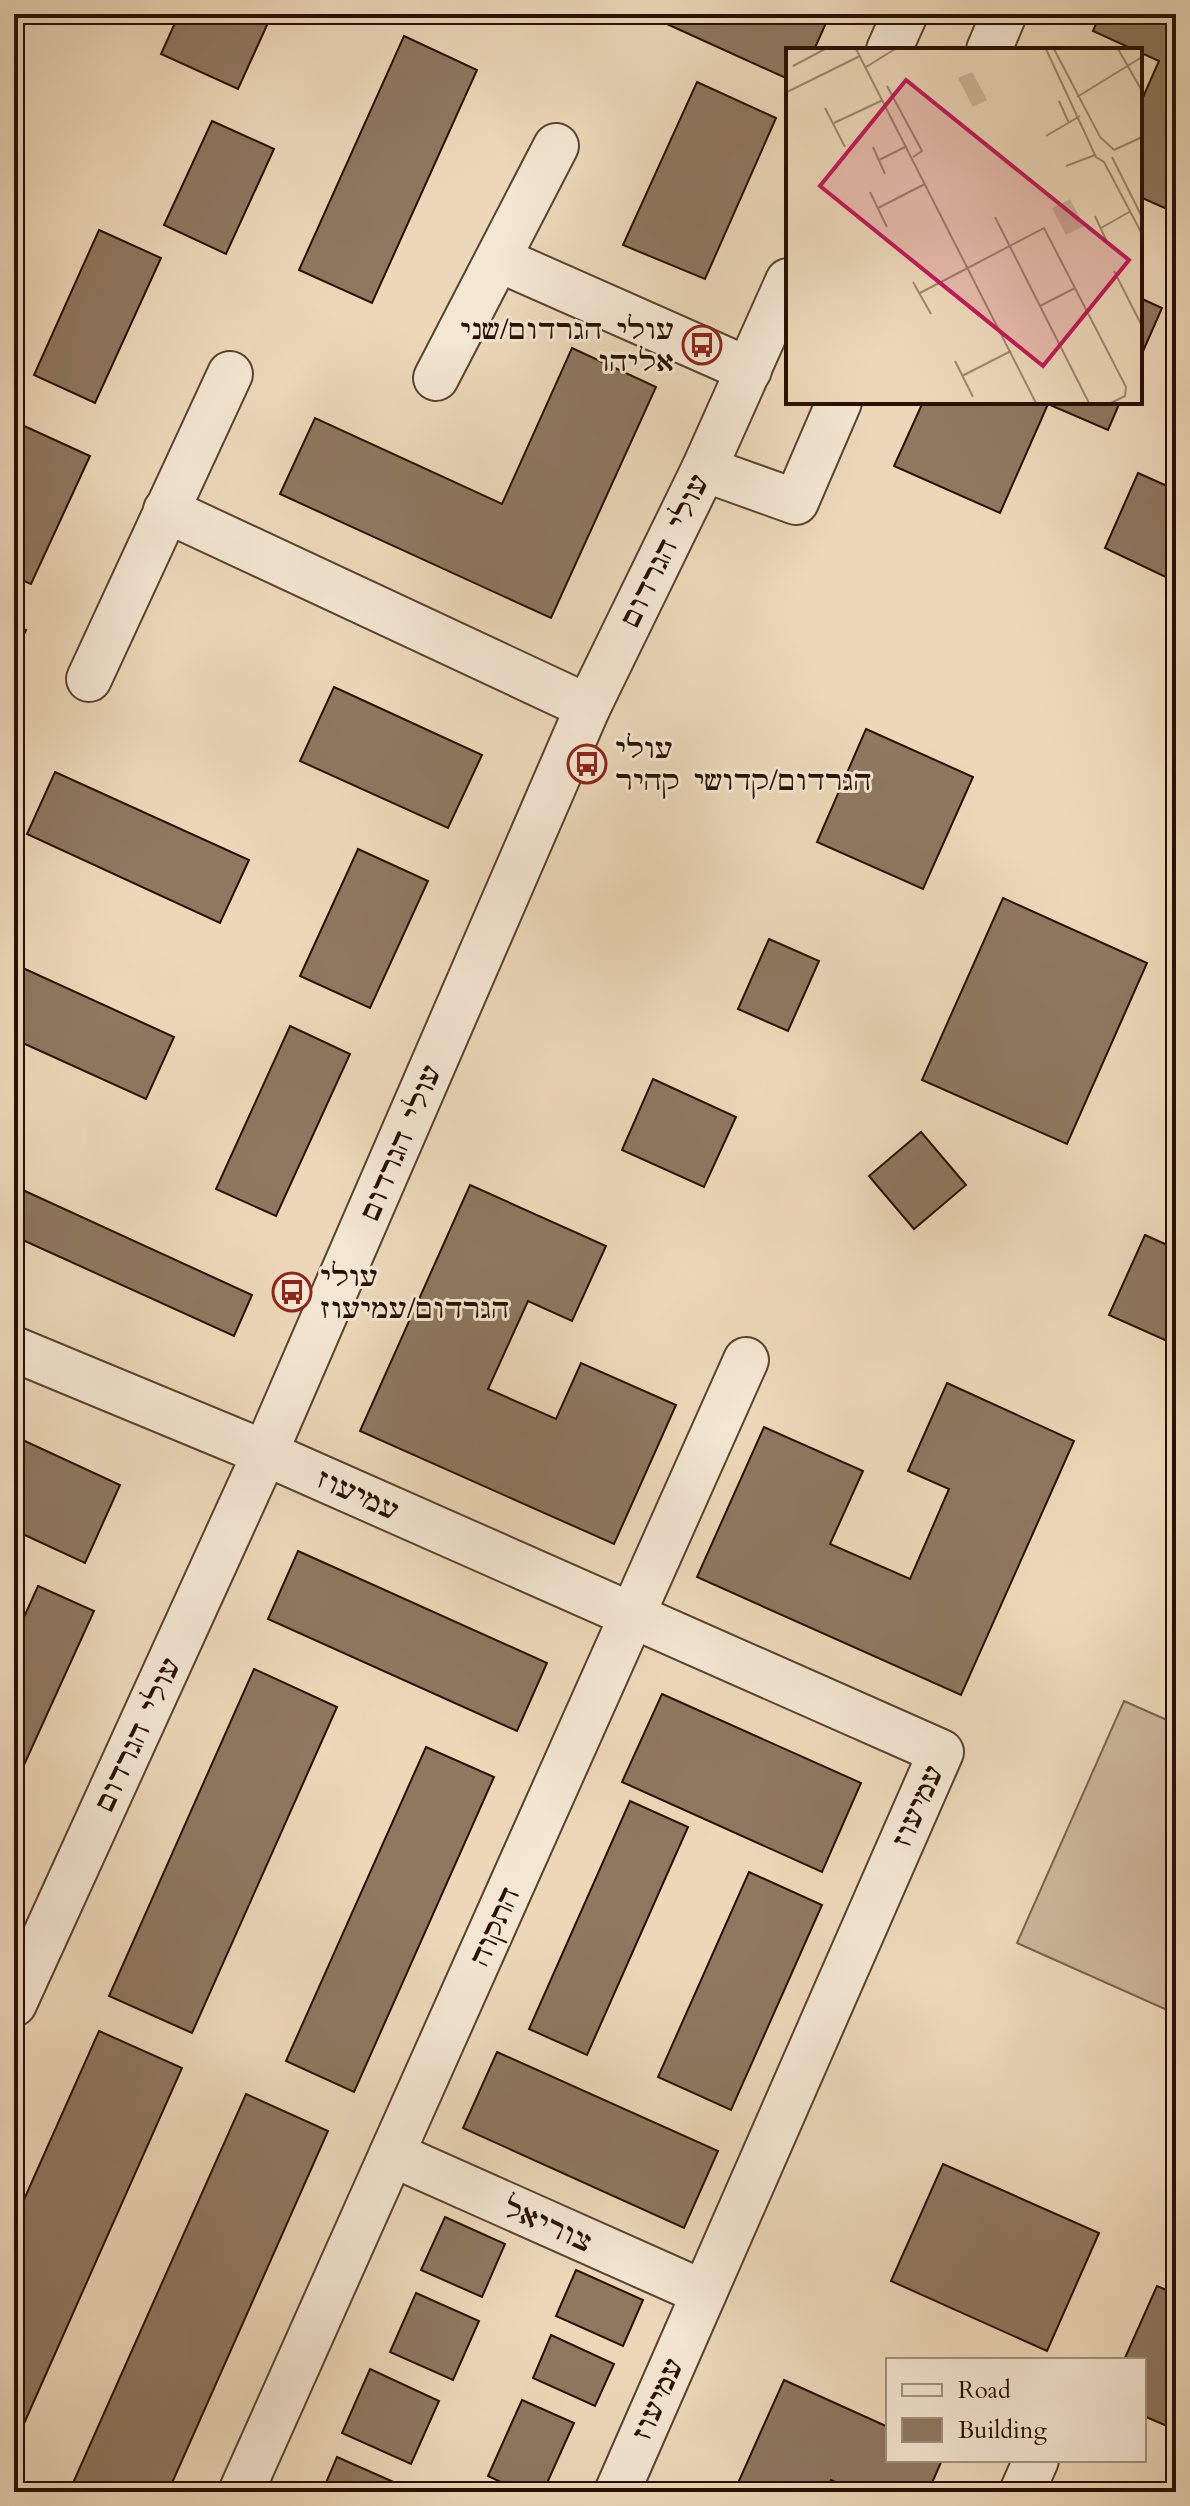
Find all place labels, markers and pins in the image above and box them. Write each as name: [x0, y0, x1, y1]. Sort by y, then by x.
place label: עולי הגרדום/שני אליהו: [460, 311, 674, 381]
bus stop icon: עולי הגרדום/שני אליהו: [681, 324, 723, 366]
place label: עולי הגרדום/קדושי קהיר: [615, 730, 872, 800]
bus stop icon: עולי הגרדום/קדושי קהיר: [566, 743, 608, 785]
place label: עולי הגרדום/עמיעוז: [320, 1258, 509, 1328]
bus stop icon: עולי הגרדום/עמיעוז: [271, 1271, 313, 1313]

